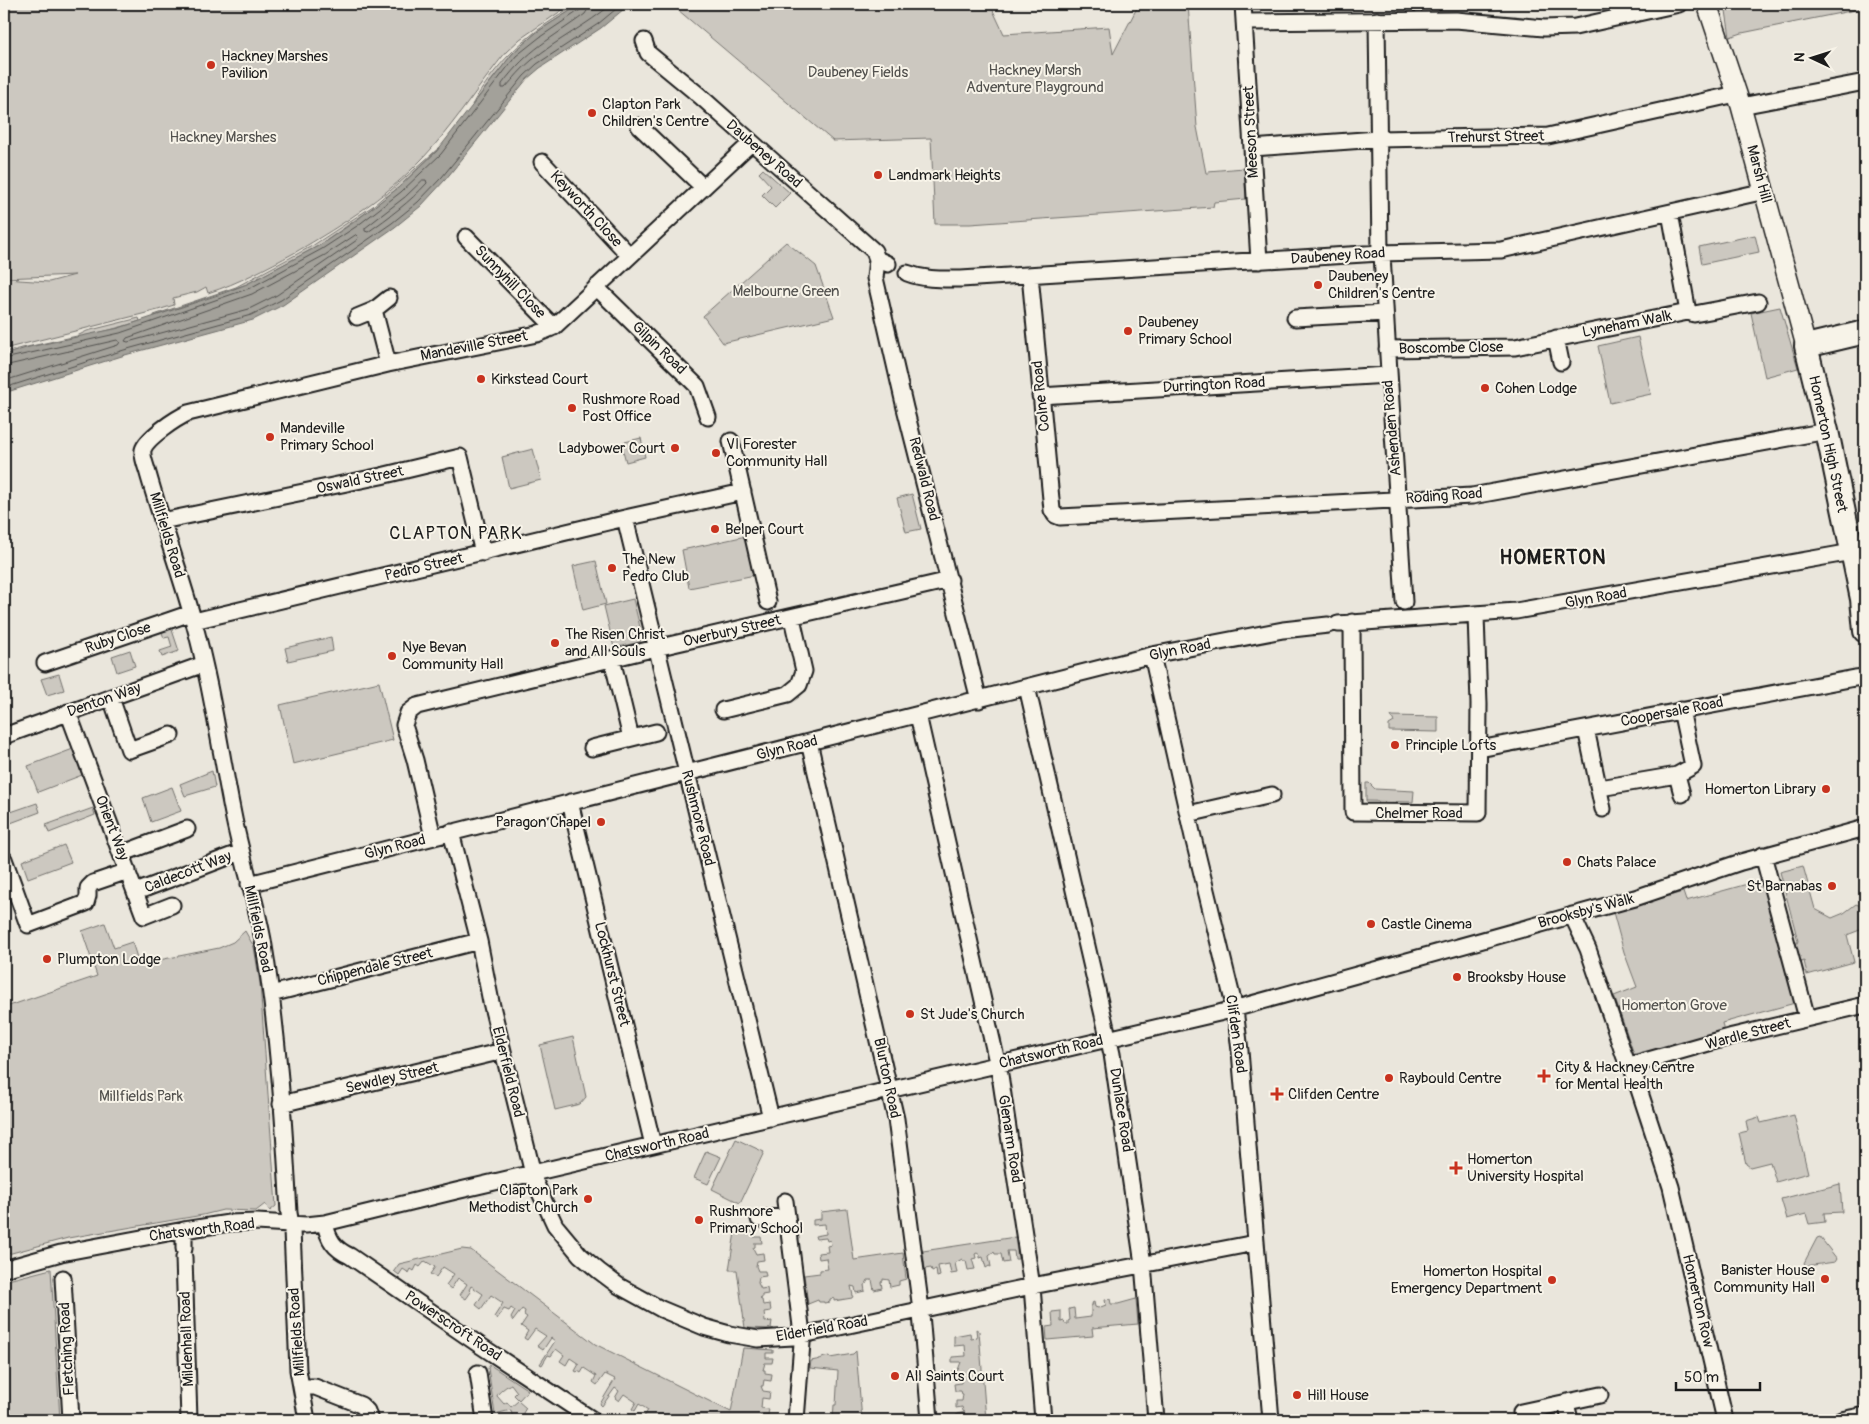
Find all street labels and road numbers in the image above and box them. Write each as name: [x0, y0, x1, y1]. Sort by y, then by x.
street label: Meeson Street: [1239, 84, 1263, 179]
street label: Daubeney Road: [722, 116, 806, 192]
street label: Trehurst Street: [1447, 127, 1546, 147]
street label: Marsh Hill: [1742, 143, 1776, 205]
street label: Keyworth Close: [546, 167, 627, 252]
street label: Sunnyhill Close: [470, 241, 550, 323]
street label: Daubeney Road: [1290, 243, 1386, 269]
street label: Lyneham Walk: [1581, 306, 1674, 342]
street label: Gilpin Road: [628, 317, 690, 379]
street label: Mandeville Street: [419, 326, 530, 366]
street label: Boscombe Close: [1398, 338, 1504, 358]
street label: Colne Road: [1028, 360, 1054, 432]
street label: Durrington Road: [1162, 373, 1266, 397]
street label: Homerton High Street: [1804, 374, 1852, 515]
street label: Ashenden Road: [1378, 379, 1406, 477]
street label: Redwald Road: [904, 435, 944, 523]
street label: Oswald Street: [315, 461, 406, 498]
street label: Roding Road: [1405, 484, 1483, 508]
street label: Millfields Road: [145, 490, 189, 580]
street label: Pedro Street: [383, 549, 466, 585]
street label: Glyn Road: [1564, 583, 1628, 613]
street label: Overbury Street: [681, 610, 784, 651]
street label: Ruby Close: [83, 618, 154, 658]
street label: Glyn Road: [1147, 635, 1213, 665]
street label: Denton Way: [65, 678, 144, 721]
street label: Coopersale Road: [1619, 693, 1725, 731]
street label: Glyn Road: [754, 731, 820, 765]
street label: Rushmore Road: [677, 768, 719, 868]
street label: Orient Way: [91, 793, 133, 864]
street label: Chelmer Road: [1375, 804, 1463, 823]
street label: Glyn Road: [362, 830, 428, 864]
street label: Caldecott Way: [142, 846, 235, 897]
street label: Millfields Road: [239, 884, 277, 974]
street label: Brooksby's Walk: [1536, 889, 1637, 933]
street label: Lockhurst Street: [590, 920, 634, 1029]
street label: Chippendale Street: [315, 943, 436, 991]
street label: Clifden Road: [1221, 994, 1251, 1074]
street label: Wardle Street: [1703, 1013, 1793, 1054]
street label: Elderfield Road: [488, 1025, 528, 1119]
street label: Chatsworth Road: [997, 1031, 1105, 1073]
street label: Blurton Road: [869, 1036, 905, 1120]
street label: Sewdley Street: [344, 1058, 441, 1098]
street label: Dunlace Road: [1105, 1067, 1137, 1153]
street label: Glenarm Road: [994, 1094, 1026, 1184]
street label: Chatsworth Road: [603, 1124, 711, 1166]
street label: Chatsworth Road: [148, 1214, 256, 1246]
street label: Homerton Row: [1678, 1252, 1718, 1350]
street label: Millfields Road: [284, 1287, 310, 1377]
street label: Powerscroft Road: [401, 1287, 505, 1365]
street label: Mildenhall Road: [176, 1291, 198, 1387]
street label: Fletching Road: [55, 1302, 79, 1396]
street label: Elderfield Road: [775, 1312, 869, 1346]

